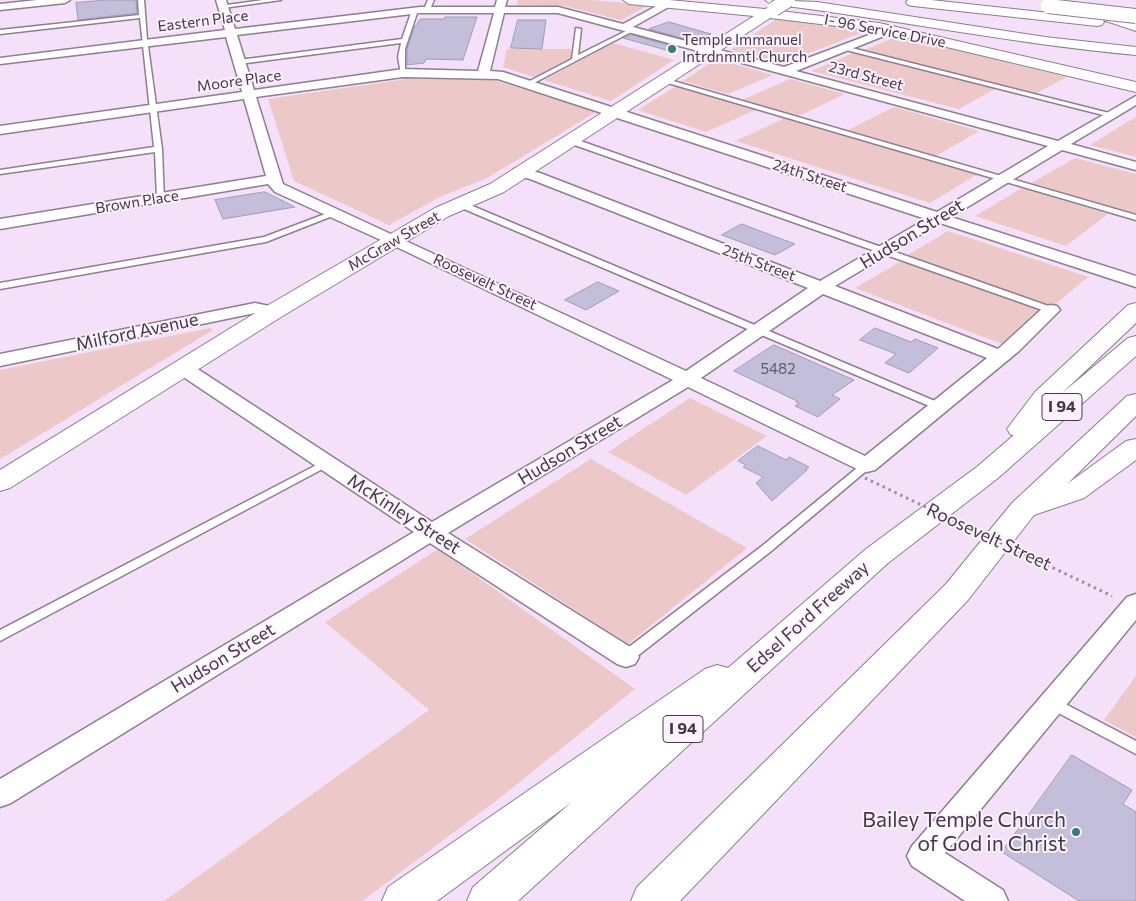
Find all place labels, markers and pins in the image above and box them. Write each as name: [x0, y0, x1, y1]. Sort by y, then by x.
place label: Temple Immanuel Intrdnmntl Church: [682, 31, 807, 66]
marker: Temple Immanuel Intrdnmntl Church: [666, 43, 678, 55]
place label: Bailey Temple Church of God in Christ: [862, 807, 1066, 857]
marker: Bailey Temple Church of God in Christ: [1070, 826, 1082, 838]

